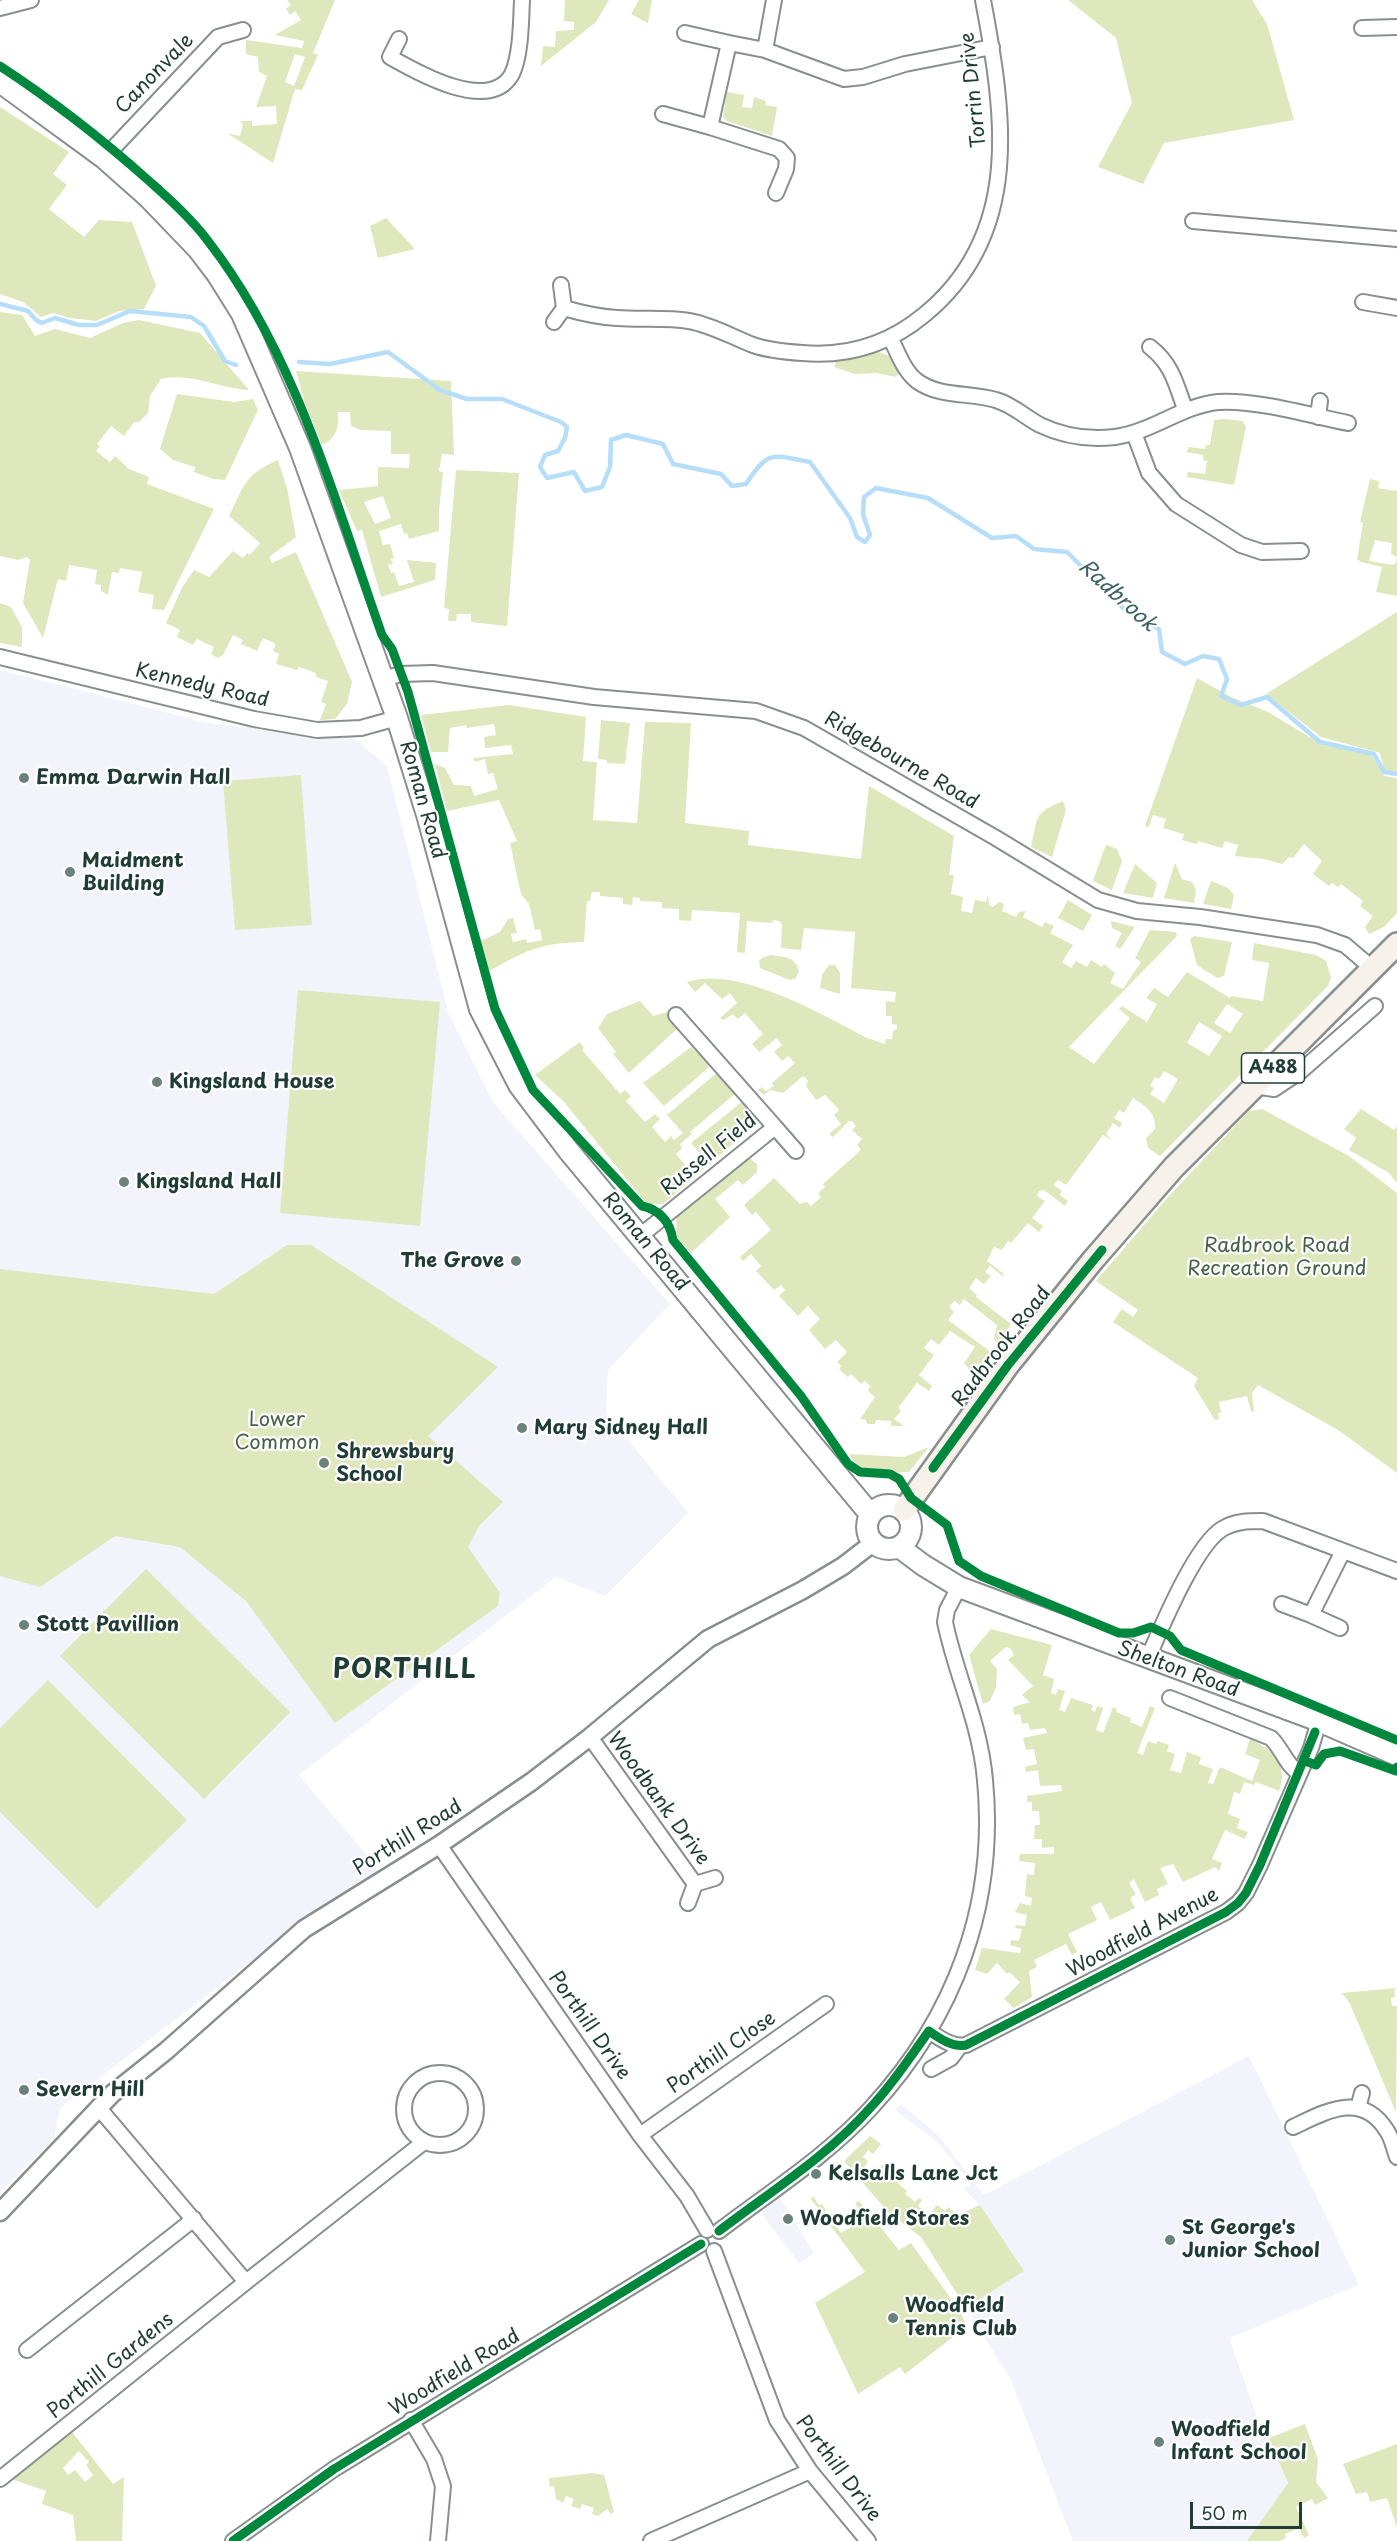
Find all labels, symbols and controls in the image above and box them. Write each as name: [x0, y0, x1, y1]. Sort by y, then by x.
street label: Canonvale: [111, 29, 199, 119]
street label: Torrin Drive: [956, 31, 992, 149]
water label: Radbrook: [1073, 554, 1161, 638]
street label: Kennedy Road: [133, 659, 271, 713]
street label: Ridgebourne Road: [820, 707, 982, 815]
street label: Roman Road: [394, 738, 450, 862]
place label: Emma Darwin Hall: [36, 766, 230, 790]
marker: Emma Darwin Hall: [17, 771, 31, 785]
place label: Maidment Building: [82, 849, 184, 896]
marker: Maidment Building: [63, 865, 77, 879]
road number: A488: [1242, 1053, 1304, 1083]
place label: Kingsland House: [169, 1070, 334, 1094]
marker: Kingsland House: [150, 1075, 164, 1089]
street label: Russell Field: [656, 1109, 762, 1201]
place label: Kingsland Hall: [136, 1170, 281, 1194]
marker: Kingsland Hall: [117, 1175, 131, 1189]
street label: Roman Road: [597, 1188, 693, 1296]
park label: Radbrook Road Recreation Ground: [1187, 1234, 1367, 1281]
place label: The Grove: [401, 1249, 504, 1273]
marker: The Grove: [509, 1254, 523, 1268]
street label: Radbrook Road: [947, 1282, 1057, 1412]
park label: Lower Common: [235, 1408, 319, 1455]
place label: Mary Sidney Hall: [534, 1416, 708, 1440]
marker: Mary Sidney Hall: [515, 1421, 529, 1435]
place label: Shrewsbury School: [336, 1440, 454, 1487]
marker: Shrewsbury School: [317, 1456, 331, 1470]
place label: Stott Pavillion: [36, 1613, 179, 1637]
marker: Stott Pavillion: [17, 1618, 31, 1632]
street label: Shelton Road: [1114, 1637, 1242, 1703]
district label: PORTHILL: [334, 1655, 476, 1687]
street label: Woodbank Drive: [602, 1728, 714, 1870]
street label: Porthill Road: [349, 1795, 467, 1881]
street label: Woodfield Avenue: [1063, 1883, 1223, 1983]
street label: Porthill Drive: [543, 1967, 635, 2085]
street label: Porthill Close: [663, 2007, 781, 2099]
place label: Severn Hill: [36, 2078, 144, 2102]
marker: Severn Hill: [17, 2083, 31, 2097]
place label: Kelsalls Lane Jct: [828, 2162, 998, 2186]
marker: Kelsalls Lane Jct: [809, 2167, 823, 2181]
place label: Woodfield Stores: [800, 2207, 969, 2231]
marker: Woodfield Stores: [781, 2212, 795, 2226]
place label: St George's Junior School: [1182, 2216, 1320, 2263]
marker: St George's Junior School: [1163, 2233, 1177, 2247]
place label: Woodfield Tennis Club: [905, 2294, 1017, 2341]
street label: Porthill Gardens: [43, 2308, 179, 2424]
marker: Woodfield Tennis Club: [886, 2311, 900, 2325]
street label: Woodfield Road: [385, 2325, 525, 2421]
street label: Porthill Drive: [790, 2411, 886, 2527]
place label: Woodfield Infant School: [1171, 2418, 1307, 2465]
marker: Woodfield Infant School: [1152, 2435, 1166, 2449]
scale bar: [1193, 2490, 1306, 2528]
text: 50 m: [1201, 2499, 1248, 2526]

